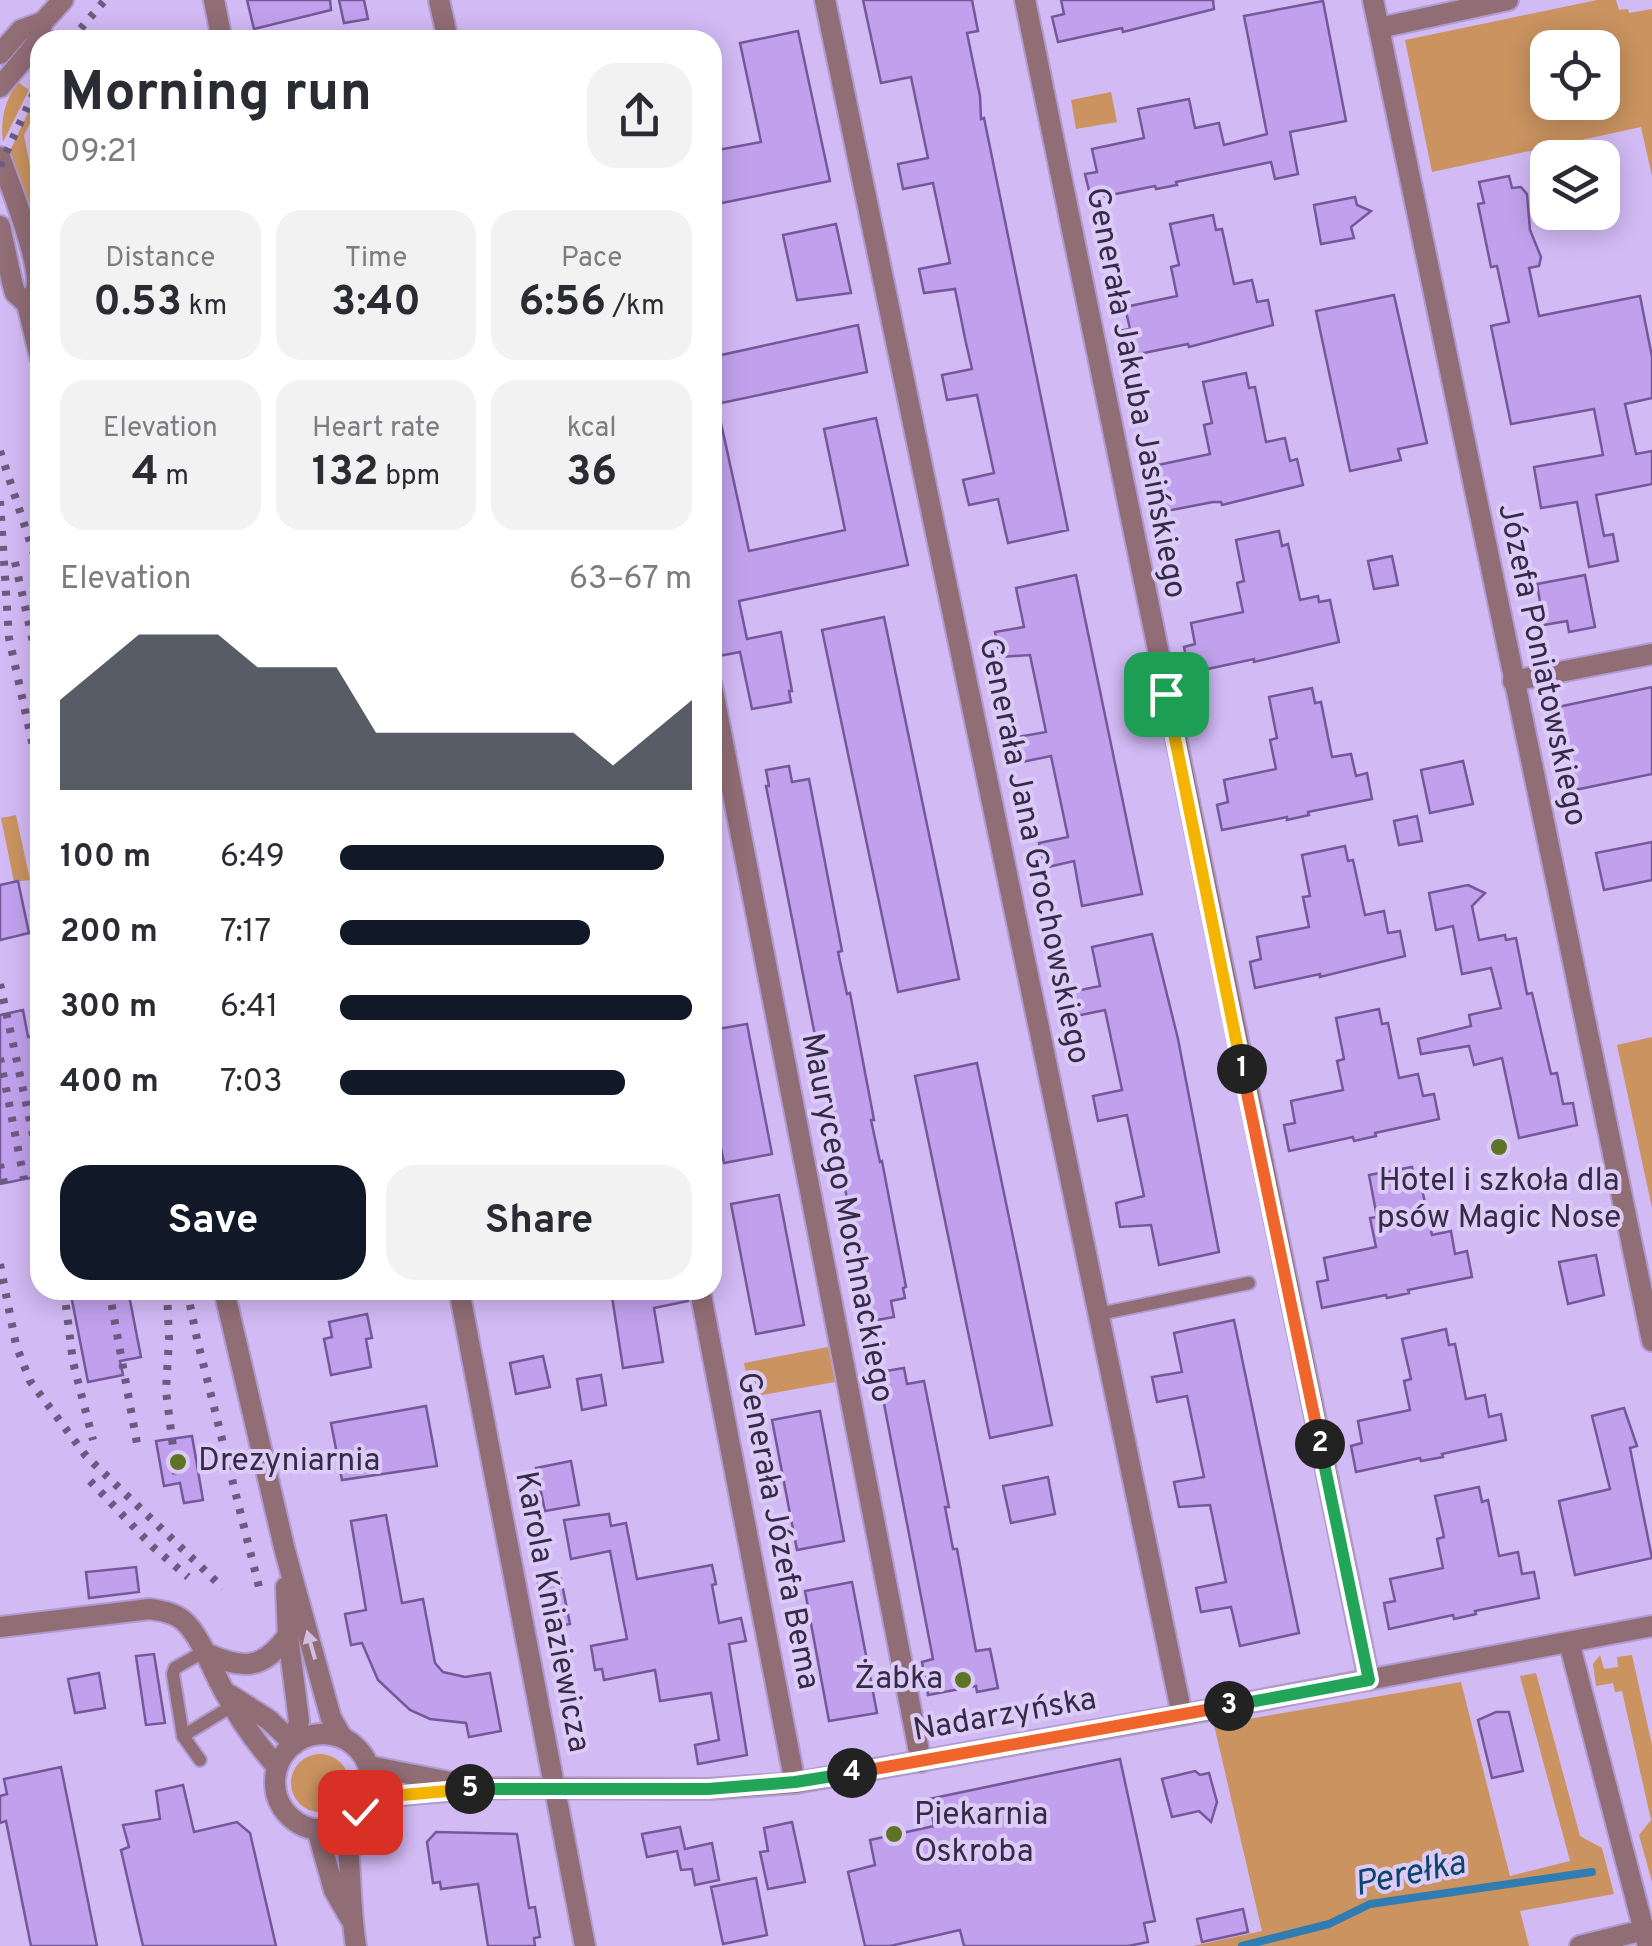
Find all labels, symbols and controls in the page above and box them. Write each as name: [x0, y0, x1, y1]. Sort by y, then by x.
map controls: [1530, 30, 1620, 230]
button: locate: [1530, 30, 1620, 120]
text: Morning run: [60, 60, 372, 130]
button: share: [587, 63, 692, 168]
text: 09:21: [60, 133, 138, 173]
button: layers: [1530, 140, 1620, 230]
street label: Generała Jakuba Jasińskiego: [1076, 184, 1194, 602]
text: Distance: [105, 241, 215, 277]
text: Time: [345, 241, 407, 277]
text: Pace: [561, 241, 622, 277]
text: 0.53: [93, 277, 182, 330]
text: 3:40: [331, 277, 421, 330]
text: 6:56: [519, 277, 606, 330]
text: km: [182, 289, 227, 325]
text: /km: [606, 289, 665, 325]
text: Elevation: [103, 411, 218, 447]
text: Heart rate: [312, 411, 440, 447]
text: kcal: [567, 411, 617, 447]
text: 4: [132, 447, 159, 500]
text: 132: [312, 447, 379, 500]
text: 36: [566, 447, 617, 500]
text: m: [159, 459, 189, 495]
text: bpm: [379, 459, 440, 495]
street label: Józefa Poniatowskiego: [1487, 500, 1595, 830]
text: Elevation: [60, 560, 192, 600]
text: 63–67 m: [569, 560, 692, 600]
street label: Generała Jana Grochowskiego: [968, 634, 1098, 1068]
pin: [1124, 652, 1209, 737]
icon: arrive: [1139, 667, 1194, 722]
text: 100 m: [60, 838, 151, 878]
text: 6:49: [220, 838, 285, 878]
text: 200 m: [60, 913, 158, 953]
text: 7:17: [220, 913, 271, 953]
text: 300 m: [60, 988, 157, 1028]
text: 6:41: [220, 988, 278, 1028]
street label: Maurycego Mochnackiego: [791, 1030, 901, 1406]
pin: 1: [1217, 1044, 1267, 1094]
text: 1: [1236, 1051, 1248, 1087]
text: 400 m: [60, 1063, 159, 1103]
text: 7:03: [220, 1063, 282, 1103]
marker: Hotel i szkoła dla psów Magic Nose: [1488, 1136, 1510, 1158]
place label: Hotel i szkoła dla psów Magic Nose: [1377, 1162, 1621, 1239]
button: Save: [60, 1165, 366, 1280]
button: Share: [386, 1165, 692, 1280]
street label: Generała Józefa Bema: [727, 1369, 827, 1693]
pin: 2: [1295, 1419, 1345, 1469]
text: 2: [1311, 1426, 1329, 1462]
place label: Drezyniarnia: [198, 1442, 380, 1482]
marker: Drezyniarnia: [167, 1451, 189, 1473]
street label: Karola Kniaziewicza: [504, 1468, 598, 1756]
one-way arrow: [303, 1629, 319, 1660]
place label: Żabka: [854, 1659, 943, 1700]
marker: Żabka: [952, 1669, 974, 1691]
street label: Nadarzyńska: [910, 1680, 1100, 1752]
pin: 3: [1204, 1681, 1254, 1731]
text: 3: [1221, 1688, 1237, 1724]
pin: 4: [827, 1748, 877, 1798]
text: 4: [843, 1755, 861, 1791]
pin: 5: [445, 1764, 495, 1814]
pin: [318, 1770, 403, 1855]
text: 5: [461, 1771, 479, 1807]
icon: check: [333, 1785, 388, 1840]
place label: Piekarnia Oskroba: [914, 1796, 1048, 1873]
marker: Piekarnia Oskroba: [883, 1823, 905, 1845]
water label: Perełka: [1350, 1842, 1470, 1908]

